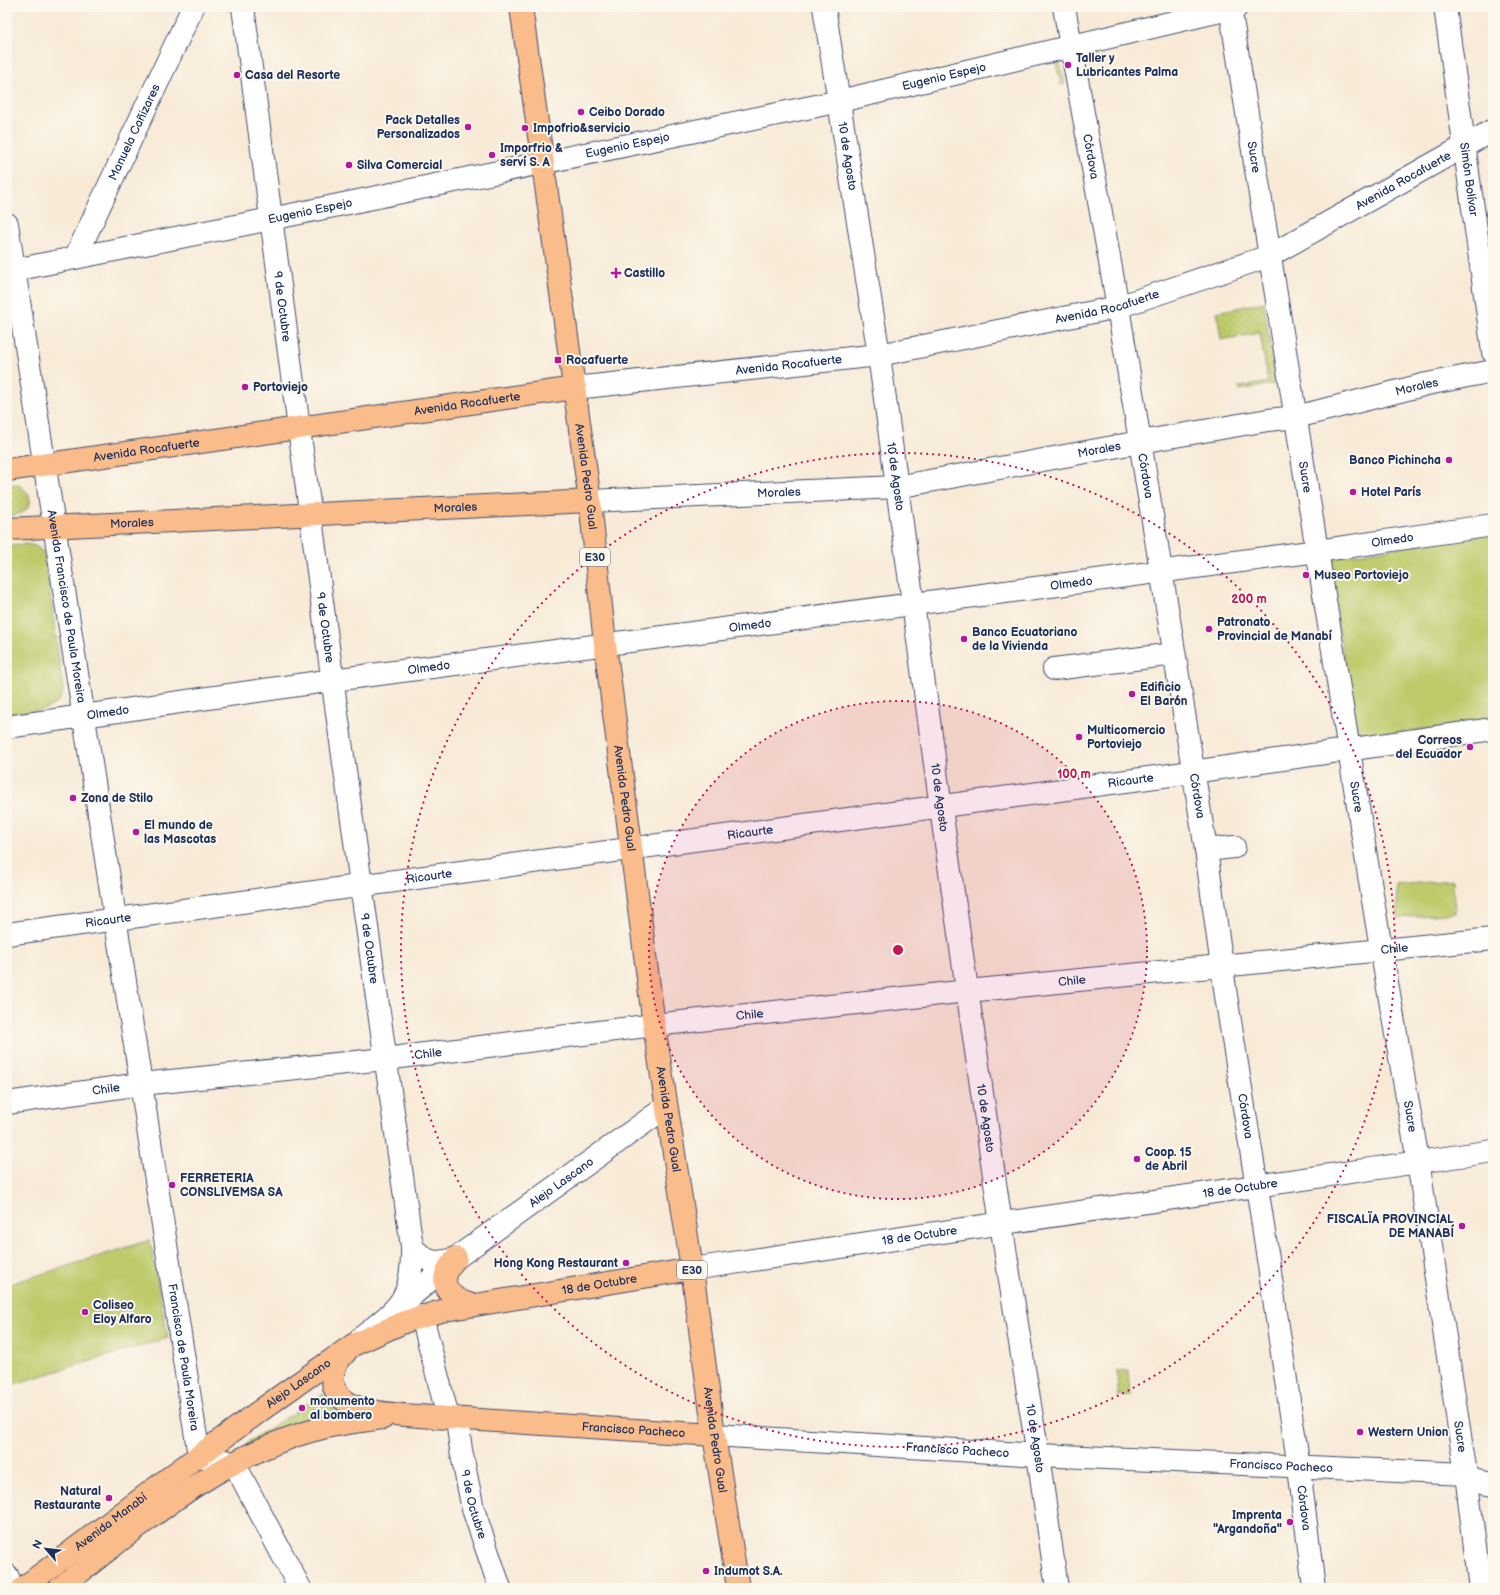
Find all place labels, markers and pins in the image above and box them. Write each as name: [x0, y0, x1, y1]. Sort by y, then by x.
place label: Taller y Lubricantes Palma: [1076, 51, 1178, 80]
marker: Taller y Lubricantes Palma: [1063, 60, 1073, 70]
place label: Casa del Resorte: [245, 68, 340, 83]
marker: Casa del Resorte: [232, 70, 242, 80]
place label: Ceibo Dorado: [589, 105, 665, 120]
marker: Ceibo Dorado: [576, 107, 586, 117]
place label: Pack Detalles Personalizados: [377, 113, 460, 142]
place label: Impofrio&servicio: [533, 121, 631, 136]
marker: Pack Detalles Personalizados: [463, 122, 473, 132]
marker: Impofrio&servicio: [520, 123, 530, 133]
place label: Imporfrio & serví S. A: [500, 141, 563, 170]
marker: Imporfrio & serví S. A: [487, 150, 497, 160]
place label: Silva Comercial: [357, 158, 442, 173]
marker: Silva Comercial: [344, 160, 354, 170]
place label: Castillo: [624, 266, 665, 281]
marker: Castillo: [611, 268, 621, 278]
place label: Rocafuerte: [566, 353, 628, 368]
marker: Rocafuerte: [553, 355, 563, 365]
place label: Portoviejo: [253, 380, 308, 395]
marker: Portoviejo: [240, 382, 250, 392]
place label: Banco Pichincha: [1349, 453, 1441, 468]
marker: Banco Pichincha: [1444, 455, 1454, 465]
place label: Hotel París: [1361, 485, 1421, 500]
marker: Hotel París: [1348, 487, 1358, 497]
place label: Museo Portoviejo: [1314, 568, 1409, 583]
marker: Museo Portoviejo: [1301, 570, 1311, 580]
place label: Patronato Provincial de Manabí: [1217, 615, 1333, 644]
marker: Patronato Provincial de Manabí: [1204, 624, 1214, 634]
place label: Banco Ecuatoriano de la Vivienda: [972, 625, 1077, 654]
marker: Banco Ecuatoriano de la Vivienda: [959, 634, 969, 644]
place label: Edificio El Barón: [1140, 680, 1188, 709]
marker: Edificio El Barón: [1127, 689, 1137, 699]
place label: Multicomercio Portoviejo: [1087, 723, 1166, 752]
marker: Multicomercio Portoviejo: [1074, 732, 1084, 742]
place label: Correos del Ecuador: [1395, 733, 1462, 762]
marker: Correos del Ecuador: [1465, 742, 1475, 752]
place label: Zona de Stilo: [81, 791, 153, 806]
marker: Zona de Stilo: [68, 793, 78, 803]
place label: El mundo de las Mascotas: [144, 818, 216, 847]
marker: El mundo de las Mascotas: [131, 827, 141, 837]
centre of rings: [891, 943, 905, 957]
place label: Coop. 15 de Abril: [1145, 1145, 1192, 1174]
marker: Coop. 15 de Abril: [1132, 1154, 1142, 1164]
place label: FERRETERIA CONSLIVEMSA SA: [180, 1171, 283, 1200]
marker: FERRETERIA CONSLIVEMSA SA: [167, 1180, 177, 1190]
place label: FISCALÏA PROVINCIAL DE MANABÍ: [1327, 1211, 1454, 1241]
marker: FISCALÏA PROVINCIAL DE MANABÍ: [1457, 1221, 1467, 1231]
place label: Hong Kong Restaurant: [494, 1256, 618, 1271]
marker: Hong Kong Restaurant: [621, 1258, 631, 1268]
place label: Coliseo Eloy Alfaro: [93, 1298, 152, 1327]
marker: Coliseo Eloy Alfaro: [80, 1307, 90, 1317]
place label: monumento al bombero: [310, 1394, 375, 1423]
marker: monumento al bombero: [297, 1403, 307, 1413]
place label: Western Union: [1368, 1425, 1449, 1440]
marker: Western Union: [1355, 1427, 1365, 1437]
place label: Natural Restaurante: [34, 1484, 101, 1513]
marker: Natural Restaurante: [104, 1493, 114, 1503]
place label: Imprenta "Argandoña": [1213, 1508, 1282, 1537]
marker: Imprenta "Argandoña": [1285, 1517, 1295, 1527]
place label: Indumot S.A.: [714, 1564, 783, 1579]
marker: Indumot S.A.: [701, 1566, 711, 1576]

